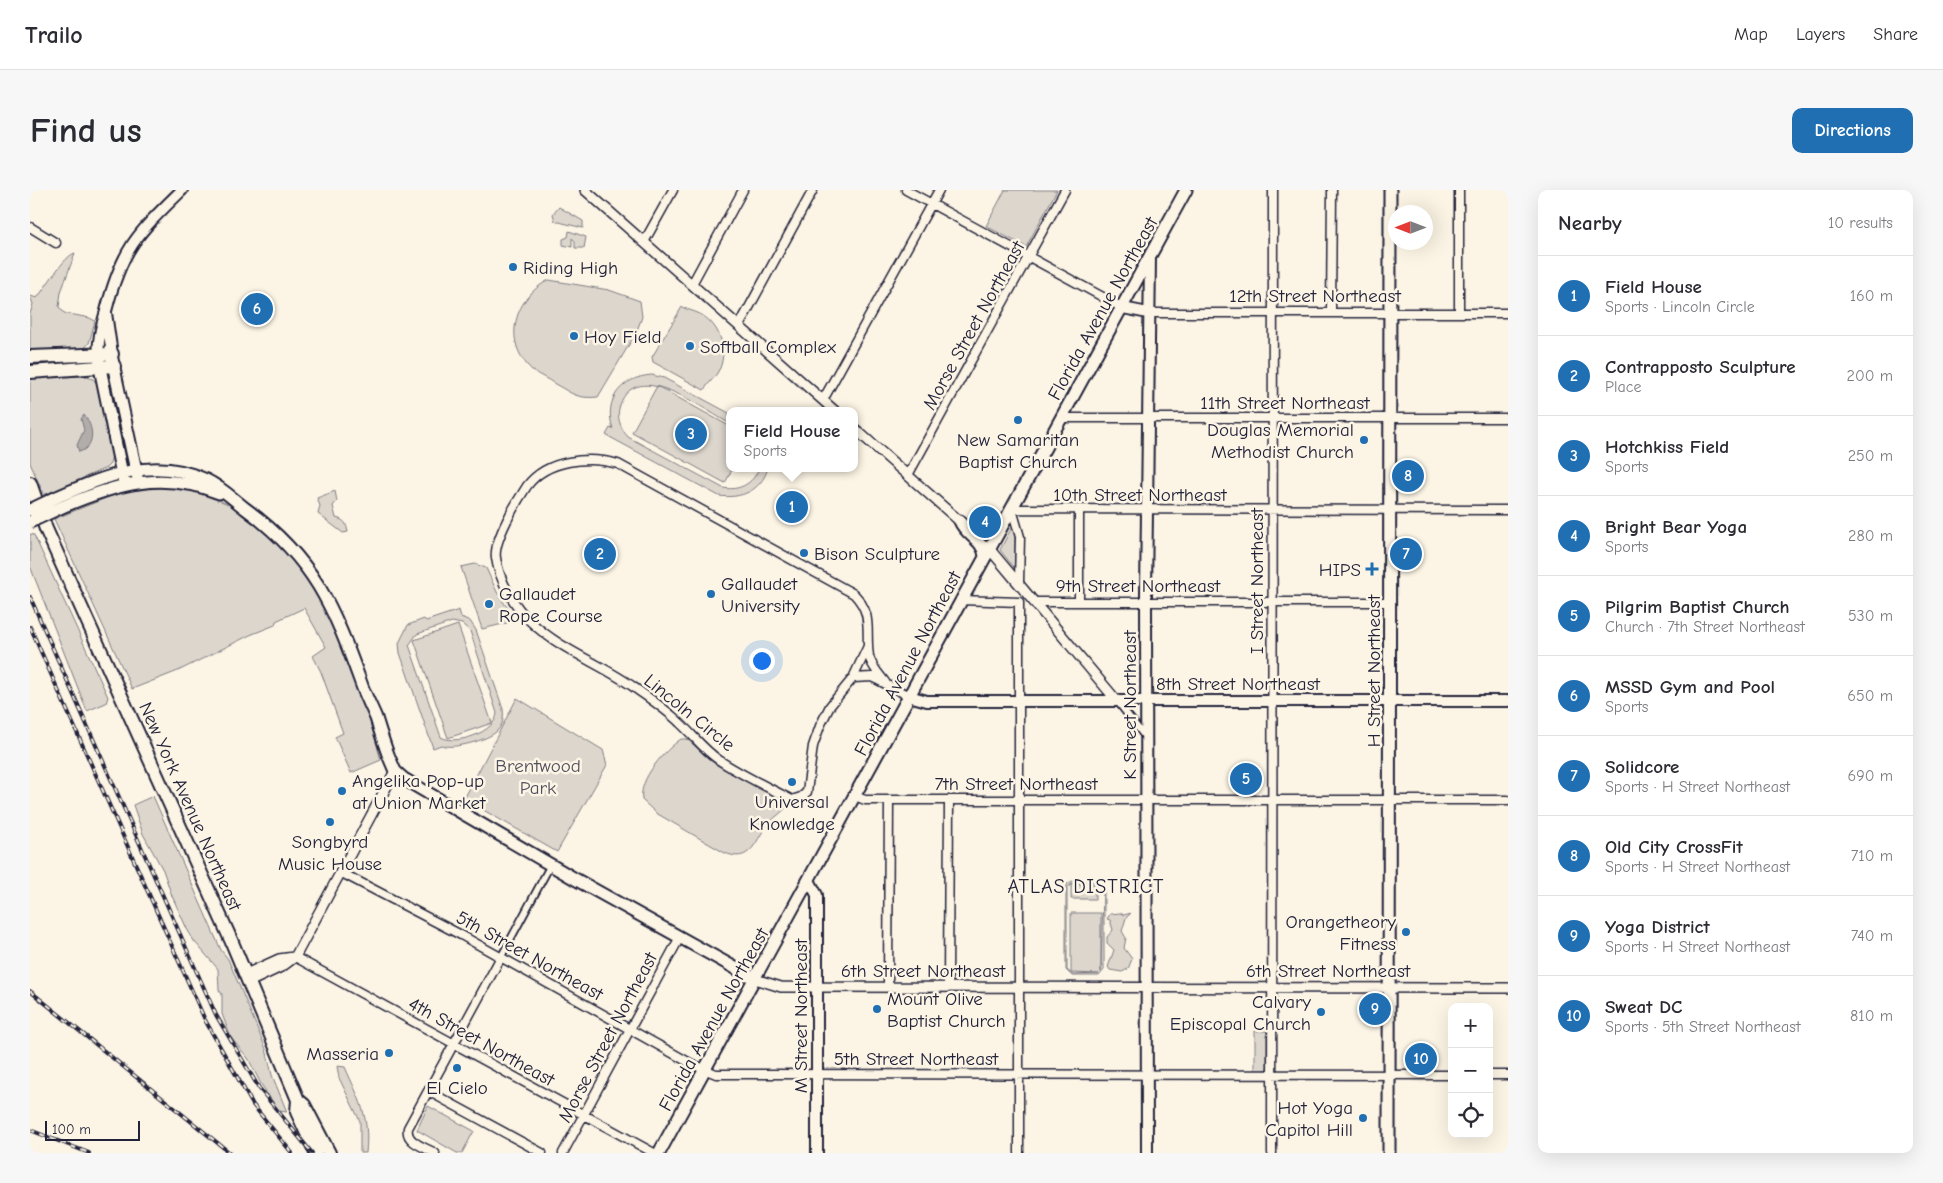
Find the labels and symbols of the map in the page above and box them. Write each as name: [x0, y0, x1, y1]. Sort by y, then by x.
north arrow: [1388, 205, 1433, 250]
street label: Florida Avenue Northeast: [1043, 213, 1163, 404]
street label: Morse Street Northeast: [918, 237, 1030, 414]
place label: Riding High: [523, 257, 618, 279]
marker: Riding High: [507, 261, 519, 273]
street label: 12th Street Northeast: [1229, 285, 1401, 307]
pin: 6: [241, 290, 273, 328]
place label: Hoy Field: [584, 326, 662, 348]
marker: Hoy Field: [568, 330, 580, 342]
place label: Softball Complex: [700, 336, 837, 358]
marker: Softball Complex: [684, 340, 696, 352]
street label: 11th Street Northeast: [1200, 392, 1370, 414]
marker: New Samaritan Baptist Church: [1012, 414, 1024, 426]
pin: 3: [675, 415, 707, 453]
place label: Douglas Memorial Methodist Church: [1207, 419, 1354, 463]
place label: New Samaritan Baptist Church: [957, 429, 1079, 473]
marker: Douglas Memorial Methodist Church: [1358, 434, 1370, 446]
pin: 8: [1392, 457, 1424, 495]
street label: 10th Street Northeast: [1053, 484, 1227, 506]
pin: 1: [776, 488, 808, 526]
pin: 4: [969, 503, 1001, 541]
street label: I Street Northeast: [1246, 507, 1268, 654]
pin: 2: [584, 535, 616, 573]
pin: 7: [1390, 535, 1422, 573]
place label: Bison Sculpture: [814, 543, 940, 565]
marker: Bison Sculpture: [798, 547, 810, 559]
place label: HIPS: [1319, 559, 1361, 581]
marker: HIPS: [1365, 562, 1379, 576]
street label: Florida Avenue Northeast: [850, 567, 966, 760]
place label: Gallaudet University: [721, 573, 800, 617]
street label: 9th Street Northeast: [1056, 575, 1221, 597]
place label: Gallaudet Rope Course: [499, 583, 602, 627]
marker: Gallaudet University: [705, 588, 717, 600]
street label: H Street Northeast: [1363, 594, 1385, 747]
marker: Gallaudet Rope Course: [483, 598, 495, 610]
street label: K Street Northeast: [1119, 630, 1141, 780]
your location: [749, 648, 775, 674]
street label: Lincoln Circle: [640, 670, 739, 756]
street label: 8th Street Northeast: [1156, 673, 1321, 695]
street label: New York Avenue Northeast: [134, 699, 246, 914]
park label: Brentwood Park: [495, 755, 581, 799]
pin: 5: [1230, 760, 1262, 798]
place label: Angelika Pop-up at Union Market: [352, 770, 486, 814]
street label: 7th Street Northeast: [934, 773, 1098, 795]
marker: Universal Knowledge: [786, 776, 798, 788]
marker: Angelika Pop-up at Union Market: [336, 785, 348, 797]
place label: Universal Knowledge: [749, 791, 835, 835]
marker: Songbyrd Music House: [324, 816, 336, 828]
place label: Songbyrd Music House: [278, 831, 382, 875]
district label: ATLAS DISTRICT: [1007, 875, 1165, 898]
street label: 5th Street Northeast: [452, 906, 607, 1006]
place label: Orangetheory Fitness: [1285, 911, 1396, 955]
street label: Florida Avenue Northeast: [654, 924, 774, 1115]
marker: Orangetheory Fitness: [1400, 926, 1412, 938]
street label: M Street Northeast: [790, 938, 812, 1093]
street label: Morse Street Northeast: [554, 948, 662, 1126]
street label: 6th Street Northeast: [841, 960, 1006, 982]
street label: 6th Street Northeast: [1246, 960, 1411, 982]
place label: Mount Olive Baptist Church: [887, 988, 1006, 1032]
pin: 9: [1359, 990, 1391, 1028]
place label: Calvary Episcopal Church: [1170, 991, 1311, 1035]
street label: 4th Street Northeast: [405, 993, 559, 1091]
marker: Mount Olive Baptist Church: [871, 1003, 883, 1015]
marker: Calvary Episcopal Church: [1315, 1006, 1327, 1018]
pin: 10: [1405, 1040, 1437, 1078]
place label: Masseria: [306, 1043, 379, 1065]
marker: Masseria: [383, 1047, 395, 1059]
street label: 5th Street Northeast: [834, 1048, 999, 1070]
marker: El Cielo: [451, 1062, 463, 1074]
place label: El Cielo: [426, 1077, 488, 1099]
place label: Hot Yoga Capitol Hill: [1265, 1097, 1353, 1141]
marker: Hot Yoga Capitol Hill: [1357, 1112, 1369, 1124]
scale bar: [45, 1118, 140, 1141]

